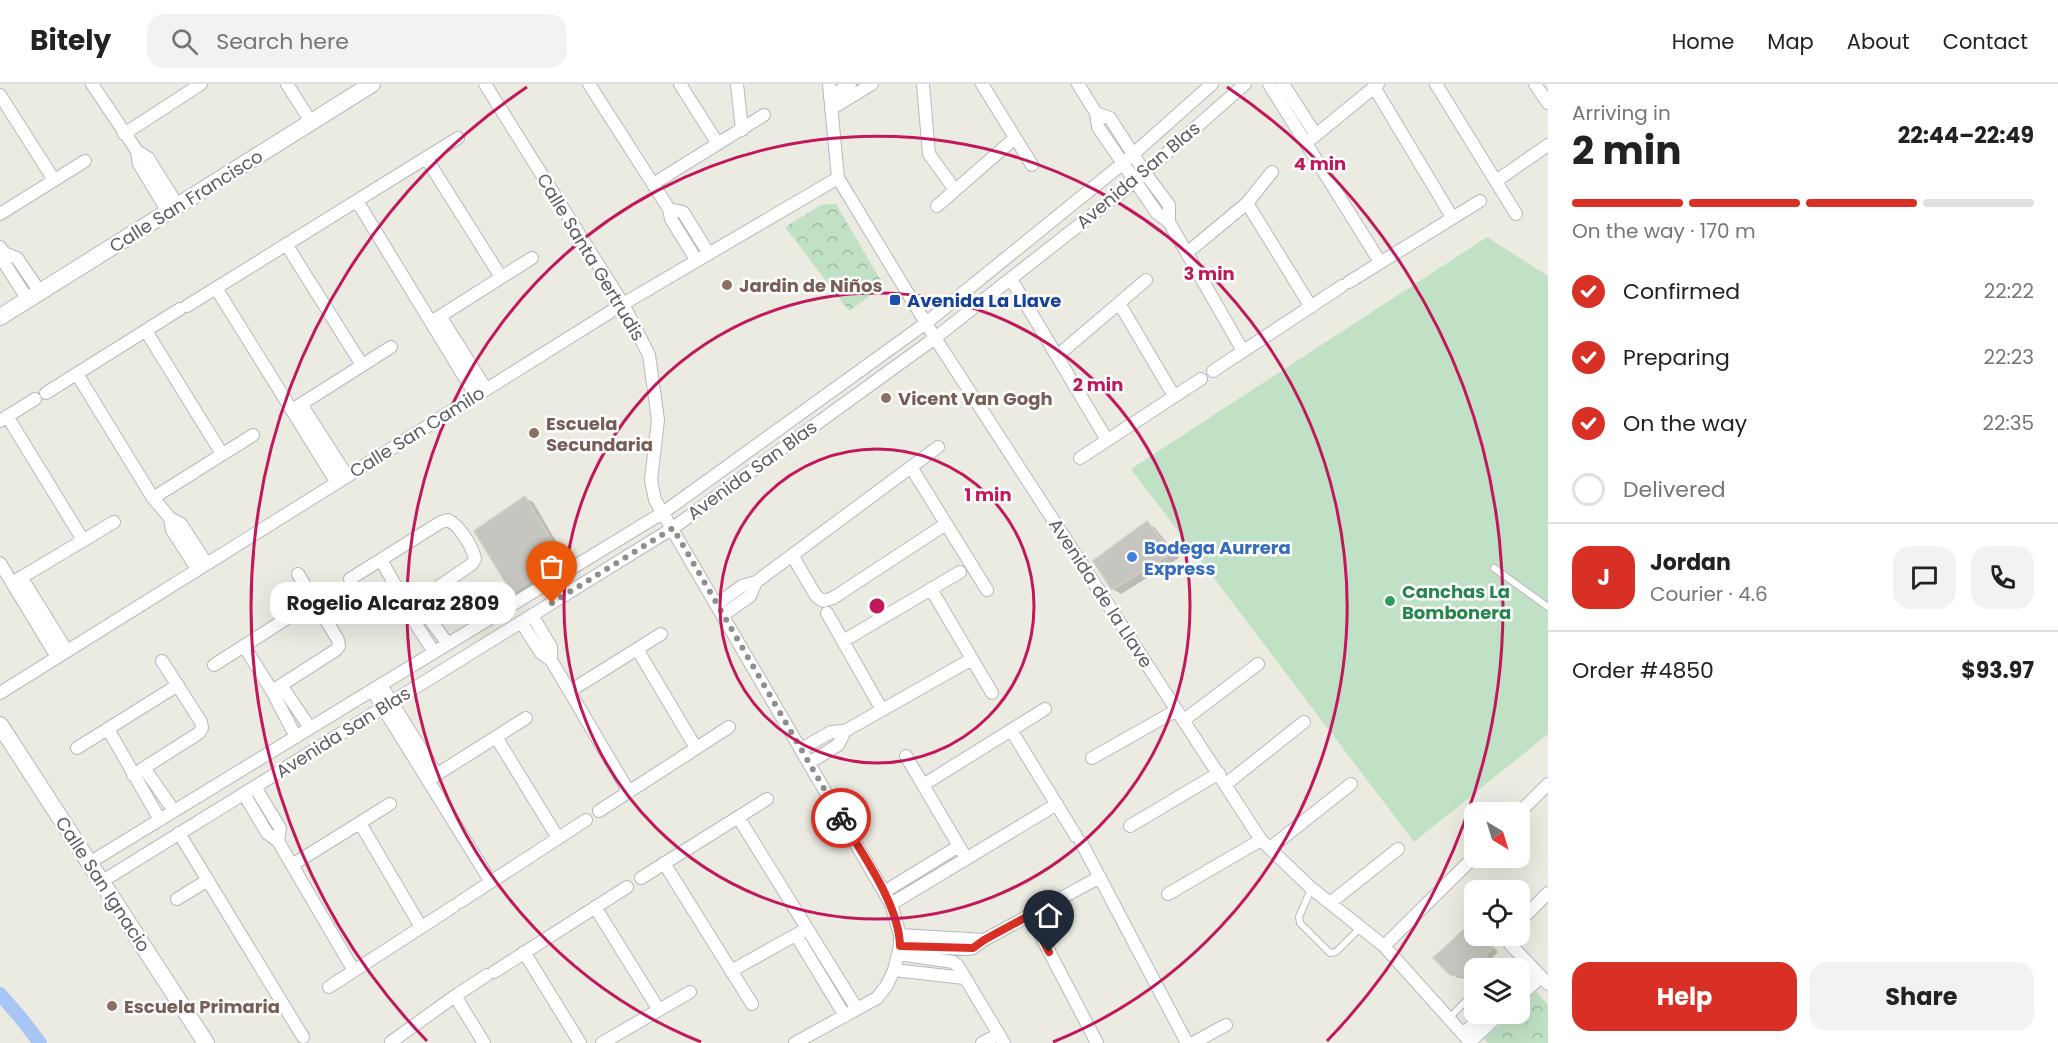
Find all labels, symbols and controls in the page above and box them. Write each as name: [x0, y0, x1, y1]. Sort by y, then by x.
search box: [147, 14, 567, 68]
text: Bitely: [30, 21, 111, 60]
icon: search: [168, 25, 201, 58]
text: Search here: [216, 26, 349, 57]
text: Home: [1672, 27, 1734, 56]
text: Map: [1767, 27, 1814, 56]
text: About: [1847, 27, 1910, 56]
text: Contact: [1943, 27, 2028, 56]
text: Arriving in: [1572, 99, 1671, 127]
street label: Avenida San Blas: [1071, 116, 1205, 234]
text: 22:44–22:49: [1898, 120, 2034, 151]
text: 2 min: [1572, 123, 1682, 178]
street label: Calle San Francisco: [104, 144, 268, 258]
text: 4 min: [1294, 151, 1346, 176]
street label: Calle Santa Gertrudis: [531, 169, 651, 345]
text: On the way · 170 m: [1572, 217, 1756, 245]
text: 3 min: [1183, 261, 1235, 286]
place label: Jardin de Niños: [739, 273, 882, 298]
icon: check: [1572, 275, 1605, 308]
text: Confirmed: [1623, 276, 1740, 307]
text: 22:22: [1984, 277, 2034, 305]
marker: Jardin de Niños: [720, 278, 734, 292]
place label: Avenida La Llave: [907, 288, 1061, 313]
marker: Avenida La Llave: [888, 293, 902, 307]
icon: check: [1572, 341, 1605, 374]
text: Preparing: [1623, 342, 1730, 373]
text: 22:23: [1983, 343, 2034, 371]
text: 2 min: [1073, 372, 1123, 397]
street label: Calle San Camilo: [345, 380, 489, 484]
place label: Vicent Van Gogh: [898, 386, 1053, 411]
marker: Vicent Van Gogh: [879, 391, 893, 405]
icon: check: [1572, 407, 1605, 440]
text: On the way: [1623, 408, 1747, 439]
text: 22:35: [1982, 409, 2034, 437]
place label: Escuela Secundaria: [546, 411, 653, 457]
street label: Avenida San Blas: [682, 414, 822, 526]
marker: Escuela Secundaria: [527, 426, 541, 440]
text: Delivered: [1623, 474, 1726, 505]
text: 1 min: [964, 482, 1012, 507]
street label: Avenida de la Llave: [1043, 513, 1159, 673]
place label: Bodega Aurrera Express: [1144, 535, 1291, 581]
pin: [526, 541, 577, 603]
button: chat: [1893, 546, 1956, 609]
button: phone: [1971, 546, 2034, 609]
text: Jordan: [1650, 547, 1731, 578]
icon: bag: [535, 550, 568, 583]
marker: Bodega Aurrera Express: [1125, 550, 1139, 564]
text: J: [1597, 562, 1610, 593]
place label: Canchas La Bombonera: [1402, 579, 1511, 625]
text: Courier · 4.6: [1650, 580, 1768, 608]
callout: Rogelio Alcaraz 2809: [270, 582, 516, 624]
text: Rogelio Alcaraz 2809: [287, 589, 499, 617]
marker: Canchas La Bombonera: [1383, 594, 1397, 608]
centre of rings: [867, 596, 887, 616]
text: Order #4850: [1572, 655, 1714, 686]
text: $93.97: [1961, 655, 2034, 686]
street label: Avenida San Blas: [271, 680, 415, 784]
courier: [811, 788, 871, 848]
icon: bike: [825, 802, 858, 835]
north arrow: [1464, 802, 1530, 868]
map controls: [1464, 802, 1530, 1024]
street label: Calle San Ignacio: [50, 811, 156, 957]
button: locate: [1464, 880, 1530, 946]
pin: [1023, 890, 1074, 952]
icon: home: [1032, 899, 1065, 932]
button: layers: [1464, 958, 1530, 1024]
button: Help: [1572, 962, 1797, 1031]
button: Share: [1809, 962, 2034, 1031]
place label: Escuela Primaria: [124, 994, 280, 1019]
marker: Escuela Primaria: [105, 999, 119, 1013]

